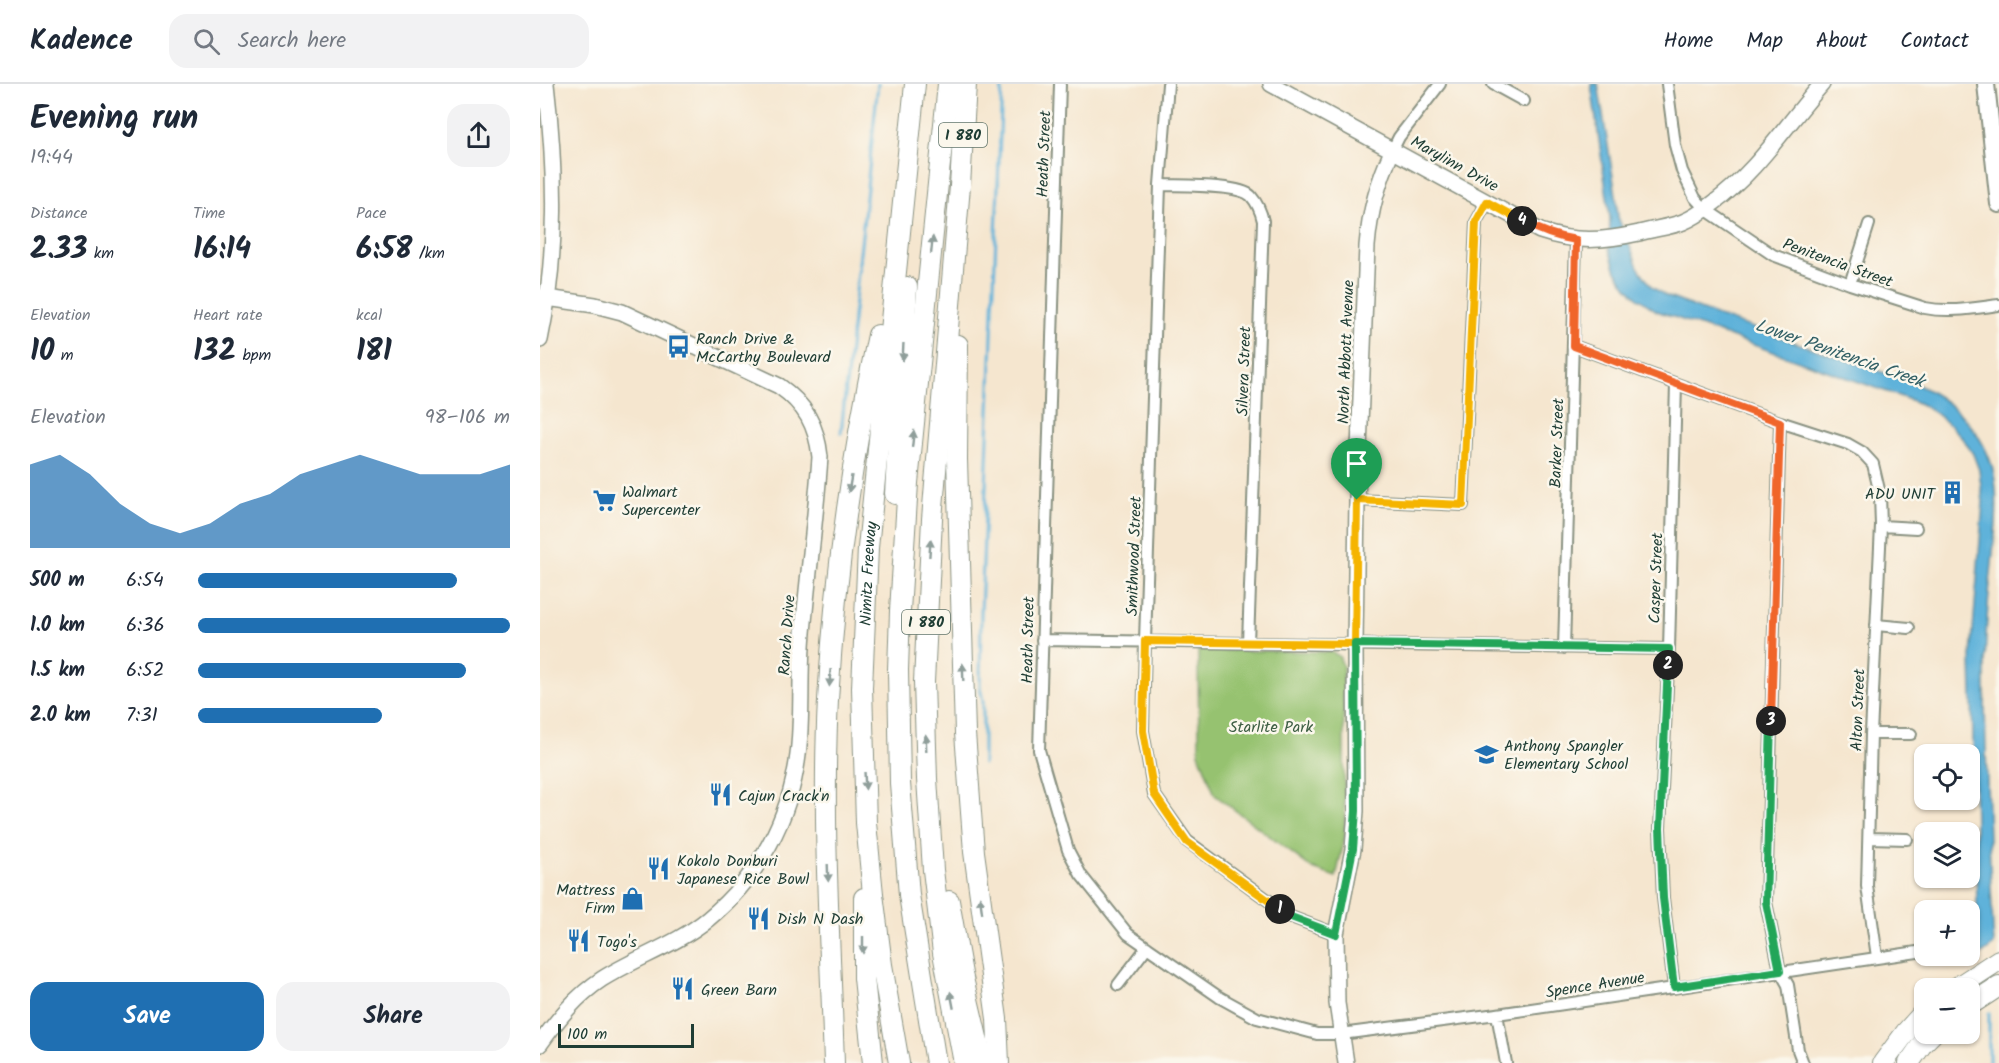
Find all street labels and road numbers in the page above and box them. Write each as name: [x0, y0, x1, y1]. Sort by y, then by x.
street label: Heath Street: [1030, 109, 1059, 198]
road number: I 880: [939, 123, 987, 147]
street label: Marylinn Drive: [1406, 130, 1503, 199]
street label: Penitencia Street: [1779, 232, 1897, 295]
street label: North Abbott Avenue: [1331, 280, 1362, 425]
street label: Silvera Street: [1230, 325, 1259, 416]
street label: Barker Street: [1543, 397, 1572, 488]
street label: Smithwood Street: [1120, 495, 1149, 616]
street label: Nimitz Freeway: [854, 520, 885, 626]
street label: Casper Street: [1642, 531, 1671, 624]
street label: Ranch Drive: [772, 594, 803, 676]
street label: Heath Street: [1015, 595, 1042, 684]
road number: I 880: [902, 610, 950, 634]
street label: Alton Street: [1845, 668, 1872, 752]
street label: Spence Avenue: [1544, 965, 1646, 1006]

